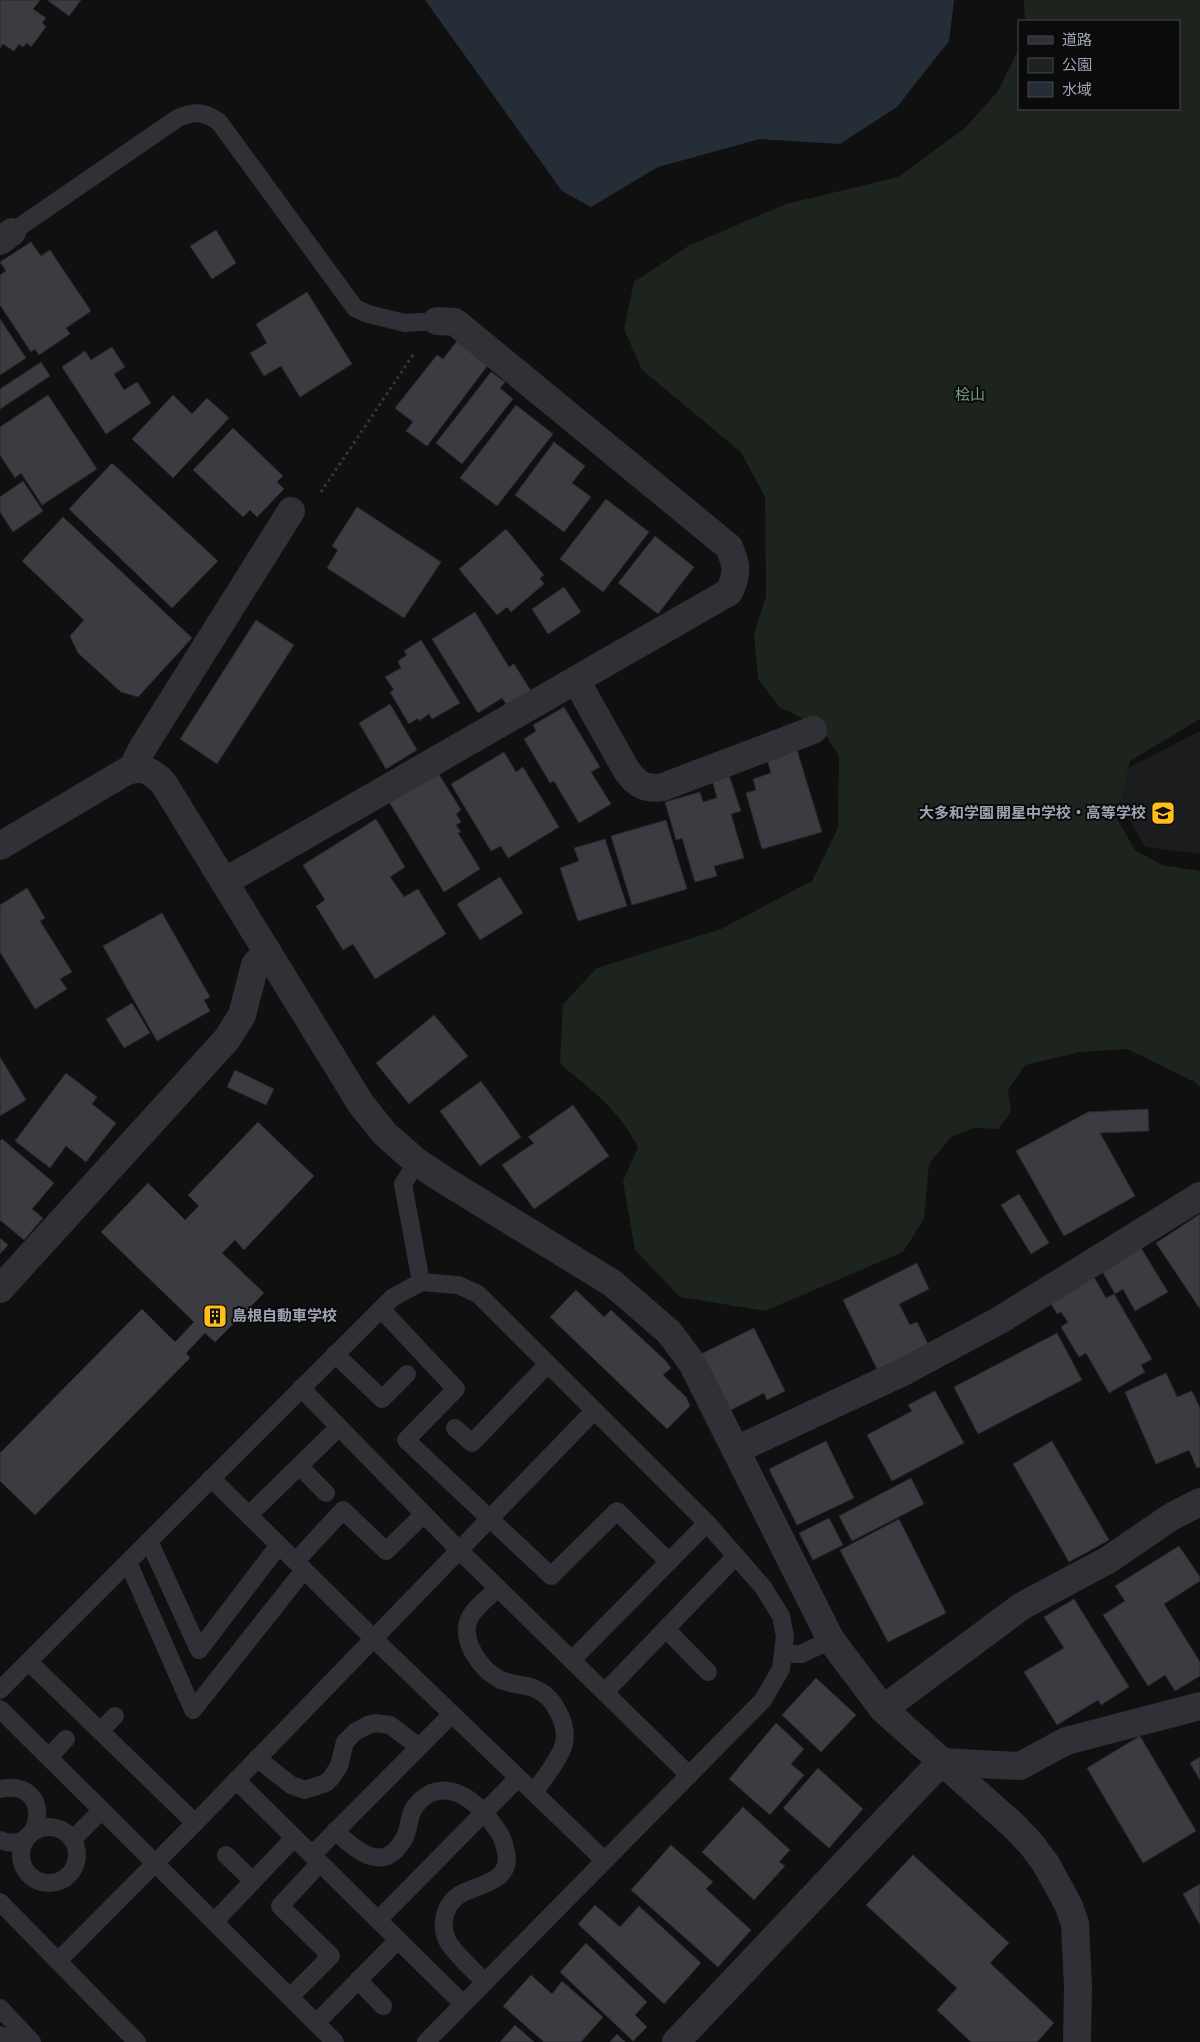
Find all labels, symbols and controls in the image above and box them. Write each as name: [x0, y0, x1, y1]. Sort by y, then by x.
legend: [1018, 20, 1180, 110]
text: 道路: [1062, 31, 1092, 48]
text: 公園: [1062, 56, 1092, 73]
text: 水域: [1062, 81, 1092, 98]
park label: 桧山: [955, 386, 985, 403]
school or university icon: 大多和学園 開星中学校・高等学校: [1150, 800, 1176, 826]
place label: 大多和学園 開星中学校・高等学校: [919, 804, 1146, 821]
building icon: 島根自動車学校: [202, 1303, 228, 1329]
place label: 島根自動車学校: [232, 1307, 337, 1324]

